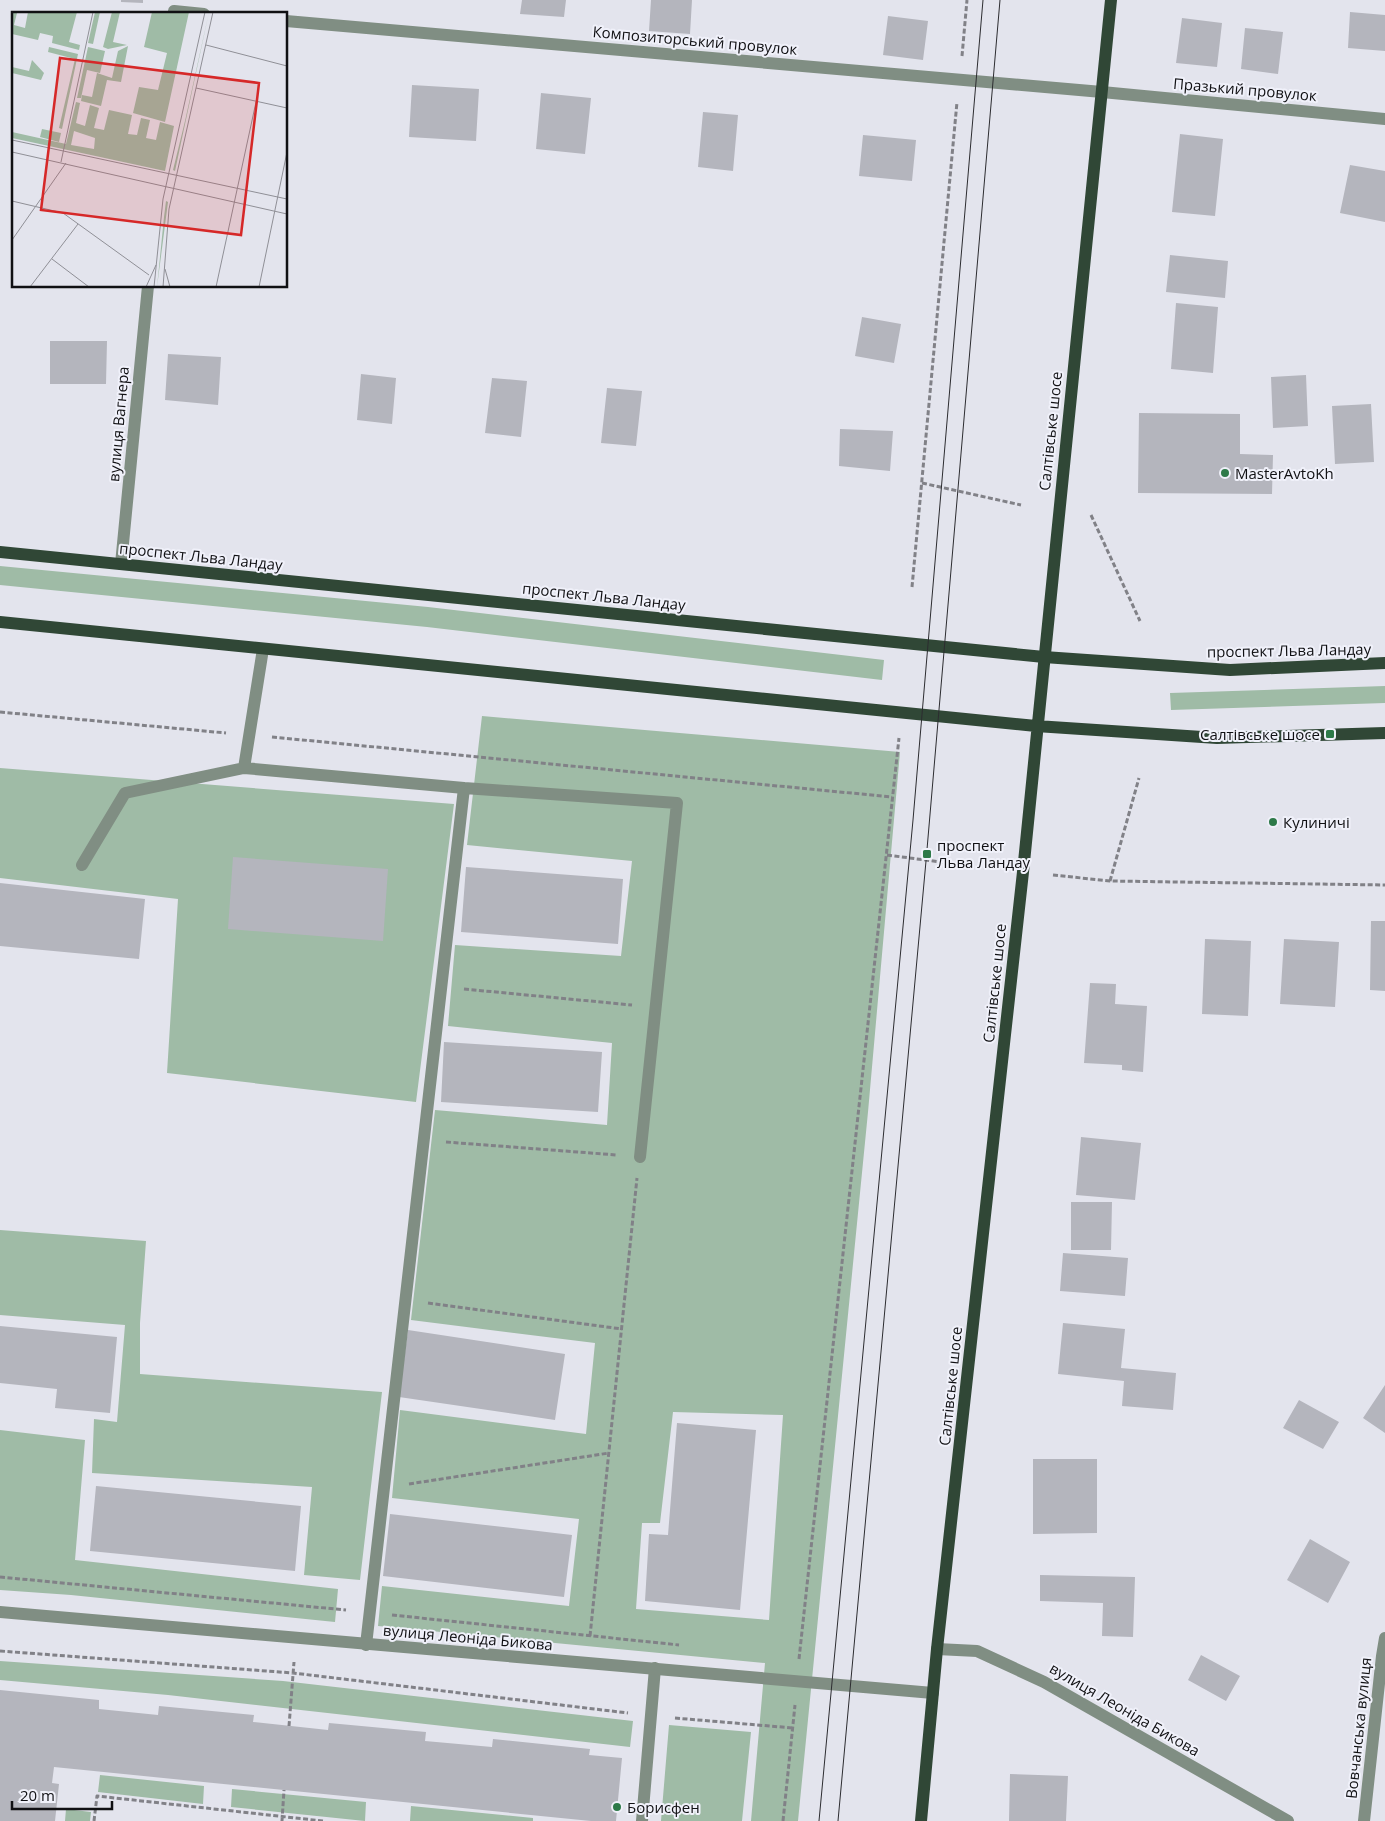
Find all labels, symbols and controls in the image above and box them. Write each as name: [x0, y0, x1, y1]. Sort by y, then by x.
inset map: [12, 12, 288, 288]
street label: Композиторський провулок: [592, 21, 798, 59]
street label: Празький провулок: [1172, 73, 1318, 105]
street label: вулиця Вагнера: [103, 365, 133, 483]
street label: Салтівське шосе: [1034, 370, 1066, 492]
place label: MasterAvtoKh: [1235, 463, 1334, 483]
marker: MasterAvtoKh: [1219, 467, 1231, 479]
street label: проспект Льва Ландау: [118, 537, 284, 575]
street label: проспект Льва Ландау: [521, 577, 687, 615]
street label: проспект Льва Ландау: [1207, 639, 1372, 661]
place label: Салтівське шосе: [1200, 724, 1320, 744]
marker: Салтівське шосе: [1324, 728, 1336, 740]
place label: Кулиничі: [1283, 812, 1350, 832]
marker: Кулиничі: [1267, 816, 1279, 828]
place label: проспект Льва Ландау: [937, 835, 1031, 872]
marker: проспект Льва Ландау: [921, 848, 933, 860]
street label: Салтівське шосе: [978, 922, 1010, 1044]
street label: Салтівське шосе: [934, 1325, 966, 1447]
street label: вулиця Леоніда Бикова: [382, 1620, 554, 1654]
street label: Вовчанська вулиця: [1341, 1656, 1375, 1800]
street label: вулиця Леоніда Бикова: [1046, 1658, 1204, 1760]
scale bar: [12, 1778, 112, 1810]
text: 20 m: [20, 1785, 55, 1805]
place label: Борисфен: [627, 1797, 700, 1817]
marker: Борисфен: [611, 1801, 623, 1813]

